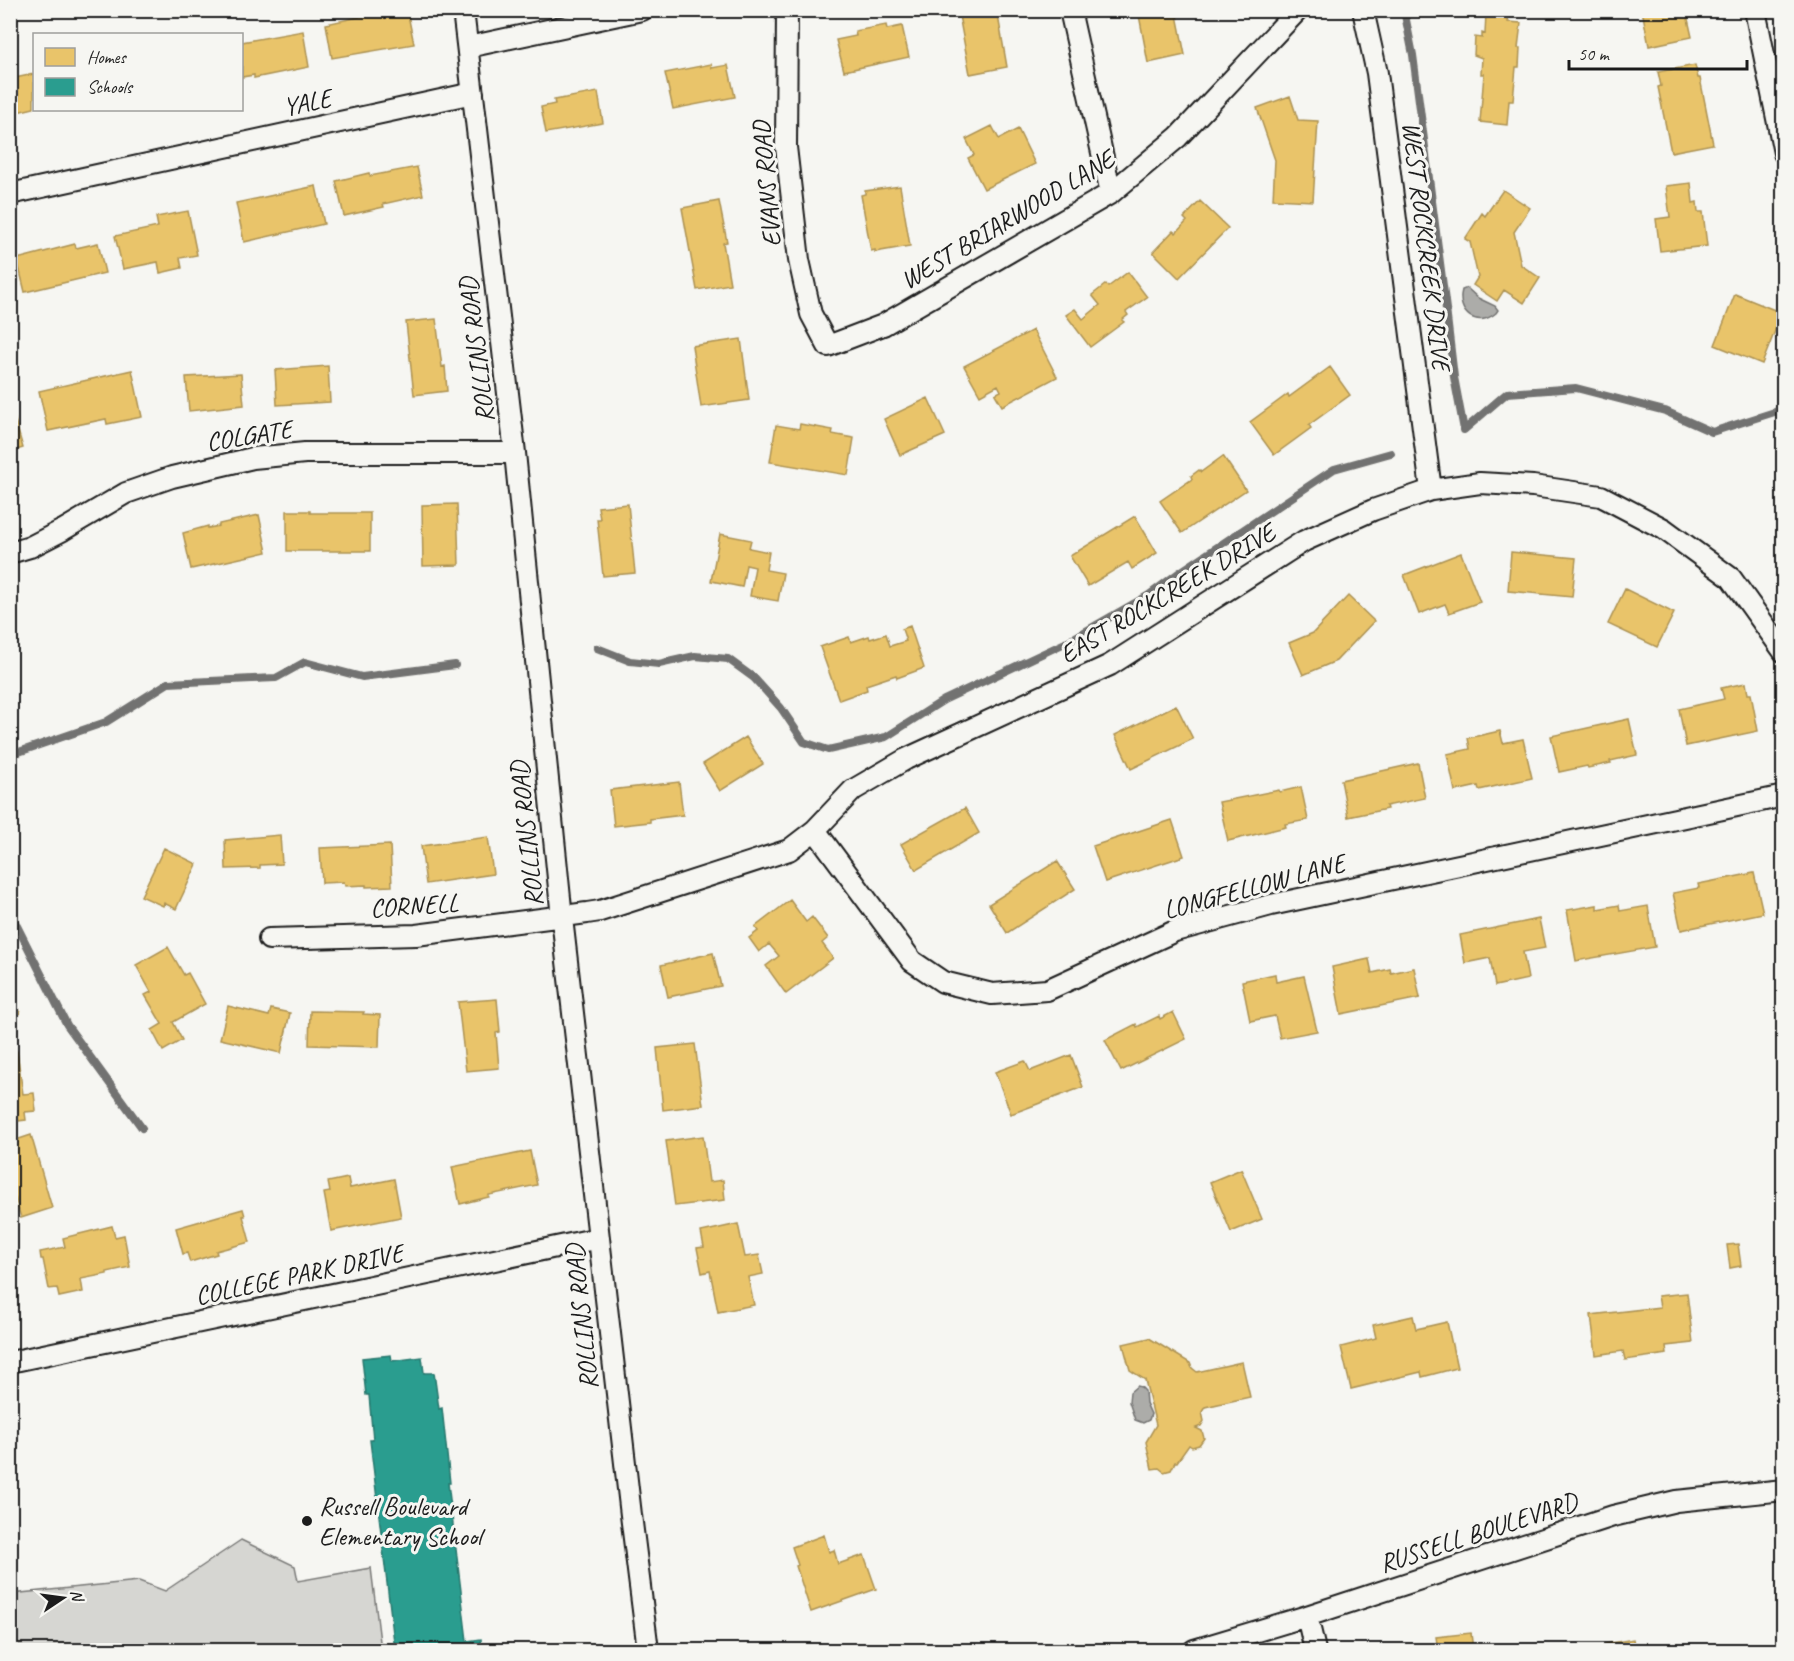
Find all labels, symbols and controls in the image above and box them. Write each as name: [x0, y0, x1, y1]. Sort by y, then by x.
legend: [33, 33, 243, 111]
scale bar: [1569, 33, 1748, 71]
text: 50 m: [1578, 43, 1611, 65]
text: Homes: [87, 46, 127, 68]
text: Schools: [87, 76, 134, 98]
street label: YALE: [280, 81, 338, 124]
street label: EVANS ROAD: [744, 118, 788, 248]
street label: WEST ROCKCREEK DRIVE: [1395, 120, 1459, 376]
street label: WEST BRIARWOOD LANE: [894, 141, 1123, 296]
street label: ROLLINS ROAD: [451, 274, 502, 424]
street label: COLGATE: [204, 412, 298, 459]
street label: EAST ROCKCREEK DRIVE: [1053, 514, 1284, 671]
street label: ROLLINS ROAD: [502, 758, 551, 908]
street label: LONGFELLOW LANE: [1160, 845, 1352, 927]
street label: CORNELL: [369, 886, 460, 925]
street label: COLLEGE PARK DRIVE: [192, 1236, 410, 1313]
street label: ROLLINS ROAD: [557, 1241, 606, 1391]
street label: RUSSELL BOULEVARD: [1375, 1484, 1583, 1580]
place label: Russell Boulevard Elementary School: [319, 1490, 486, 1553]
marker: Russell Boulevard Elementary School: [300, 1514, 314, 1528]
north arrow: [33, 1568, 93, 1628]
text: N: [66, 1588, 88, 1605]

